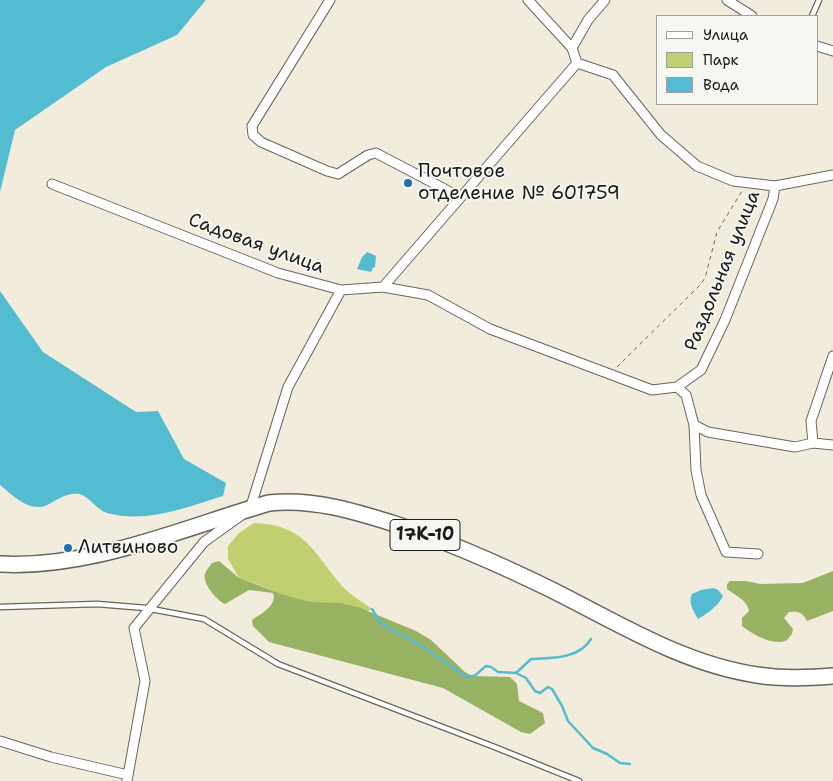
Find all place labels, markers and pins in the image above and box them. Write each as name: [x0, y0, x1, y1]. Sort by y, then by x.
place label: Почтовое отделение № 601759: [418, 161, 620, 205]
marker: Почтовое отделение № 601759: [402, 177, 414, 189]
place label: Литвиново: [78, 537, 178, 559]
marker: Литвиново: [62, 542, 74, 554]

